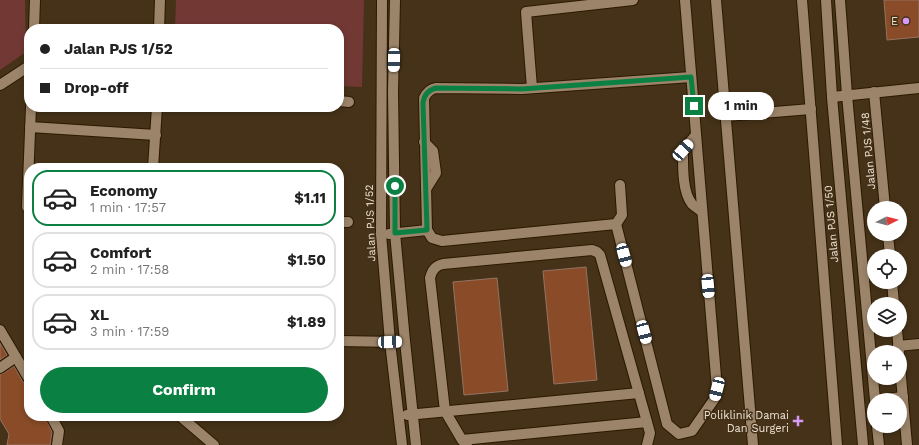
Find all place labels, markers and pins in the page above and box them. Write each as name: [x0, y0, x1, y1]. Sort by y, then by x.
place label: E: [891, 15, 898, 28]
marker: E: [901, 16, 911, 26]
place label: Poliklinik Damai Dan Surgeri: [704, 409, 789, 435]
marker: Poliklinik Damai Dan Surgeri: [792, 415, 804, 427]

